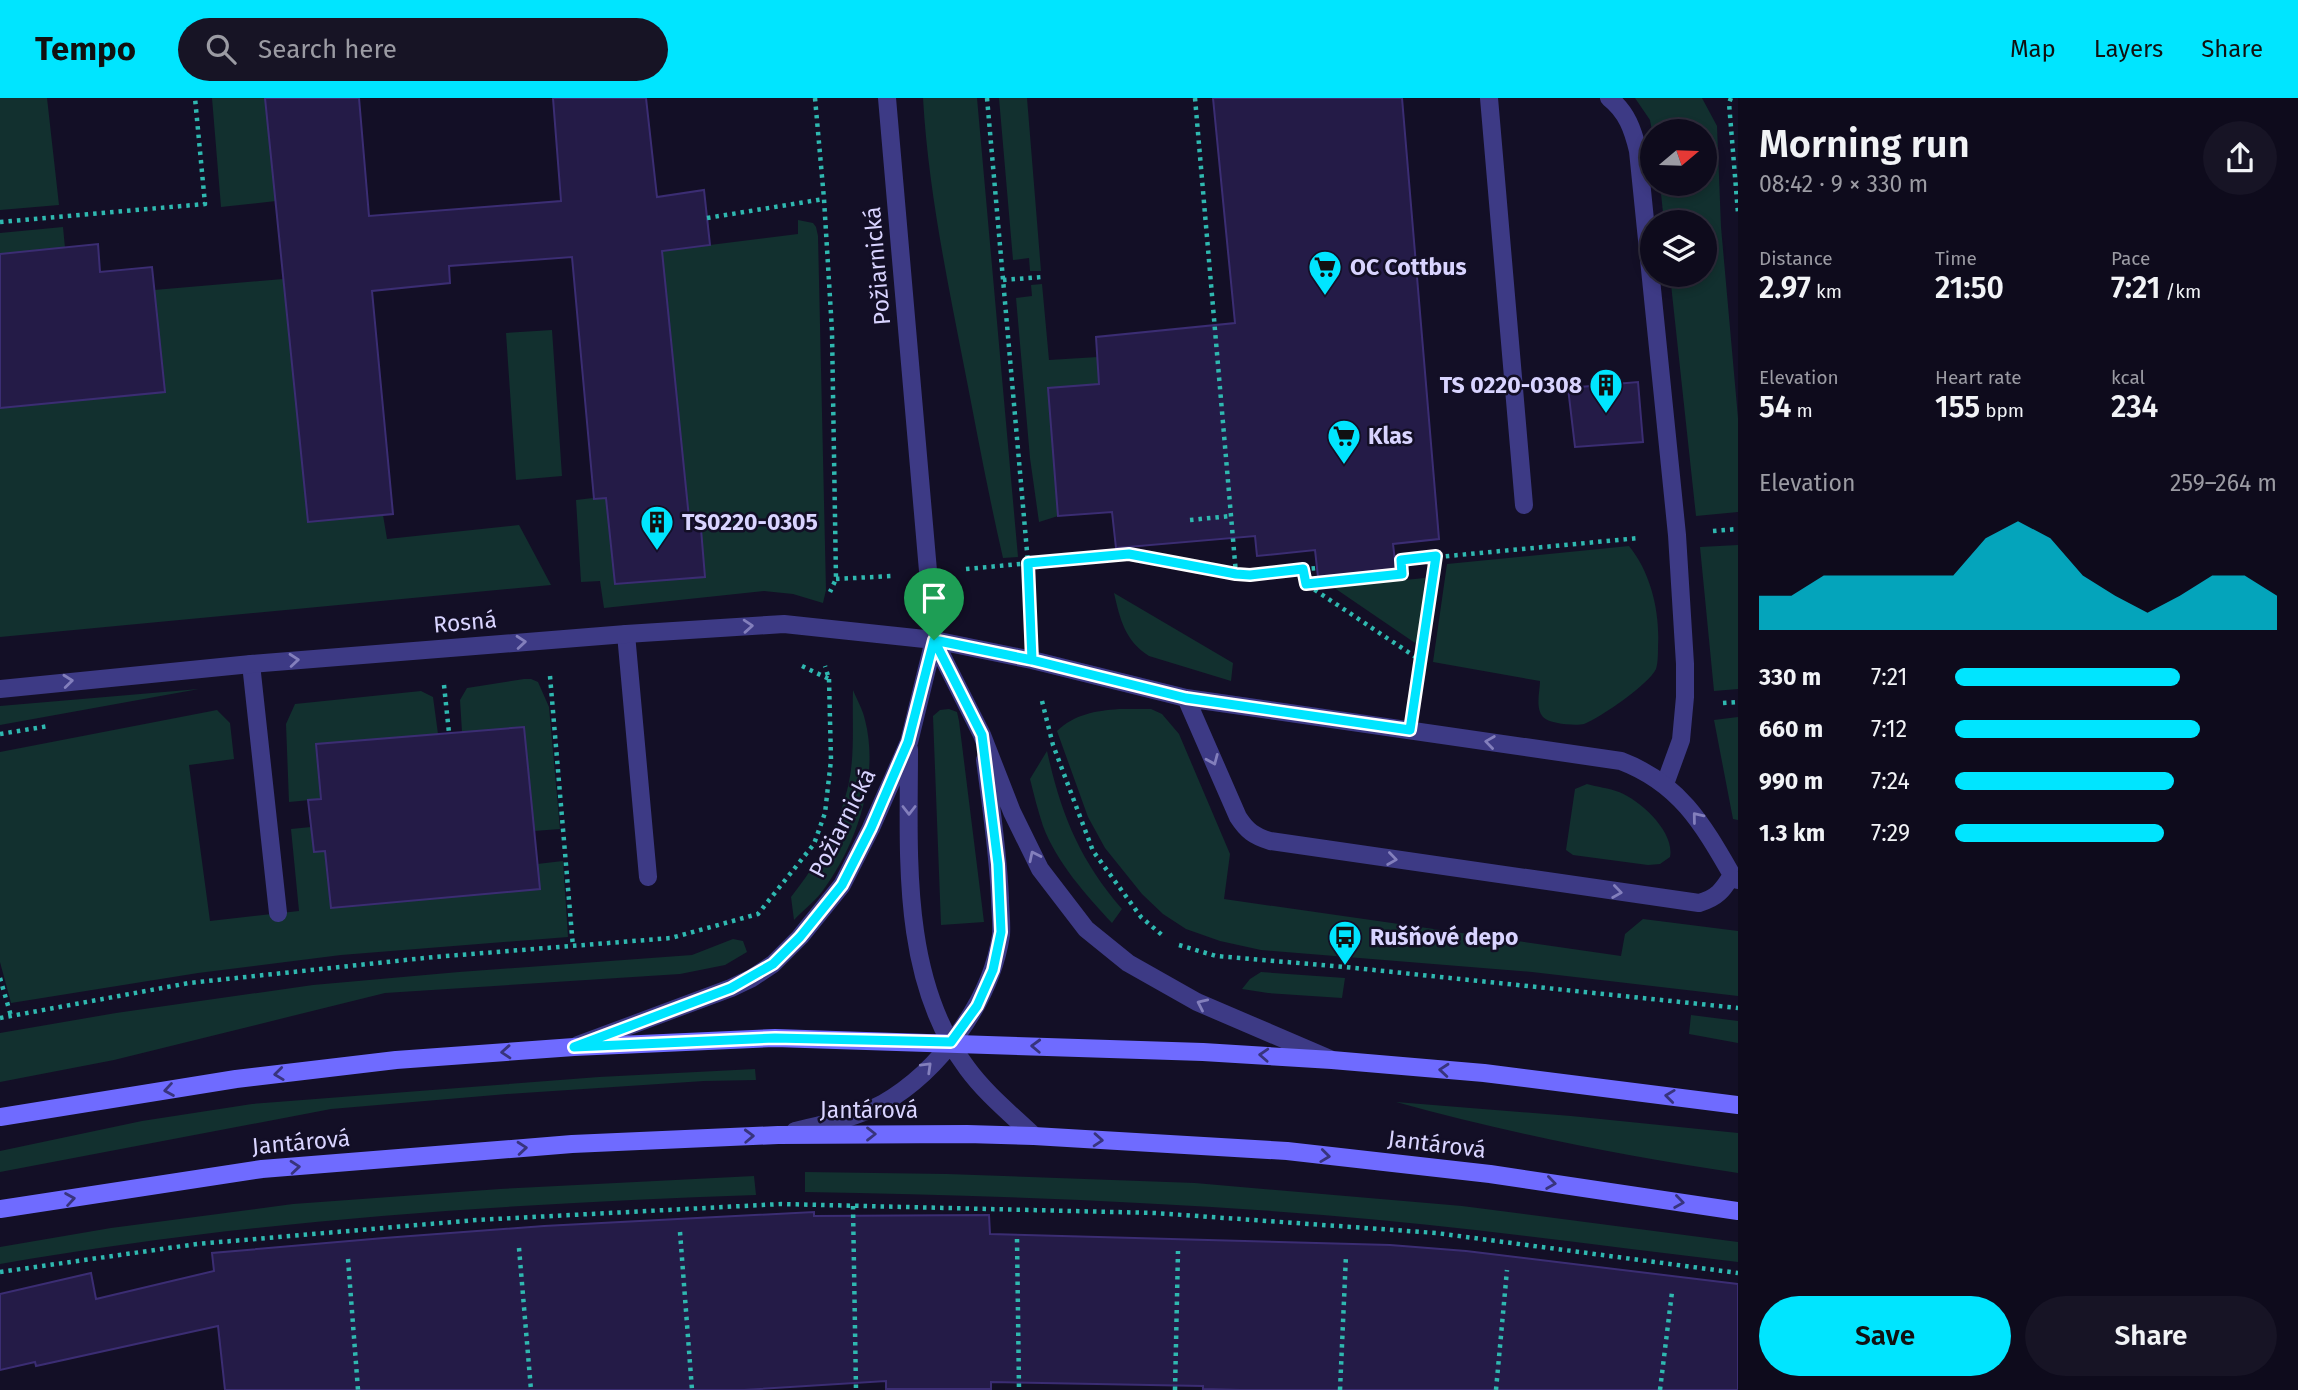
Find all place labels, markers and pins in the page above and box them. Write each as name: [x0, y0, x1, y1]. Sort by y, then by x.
supermarket icon: OC Cottbus: [1306, 248, 1344, 297]
place label: OC Cottbus: [1350, 253, 1467, 281]
building icon: TS 0220-0308: [1587, 366, 1625, 415]
place label: TS 0220-0308: [1440, 371, 1582, 399]
supermarket icon: Klas: [1325, 417, 1363, 466]
place label: Klas: [1368, 422, 1413, 450]
building icon: TS0220-0305: [638, 503, 676, 552]
place label: TS0220-0305: [682, 508, 818, 536]
pin: [904, 568, 964, 640]
bus stop icon: Rušňové depo: [1326, 918, 1364, 967]
place label: Rušňové depo: [1370, 923, 1518, 951]

